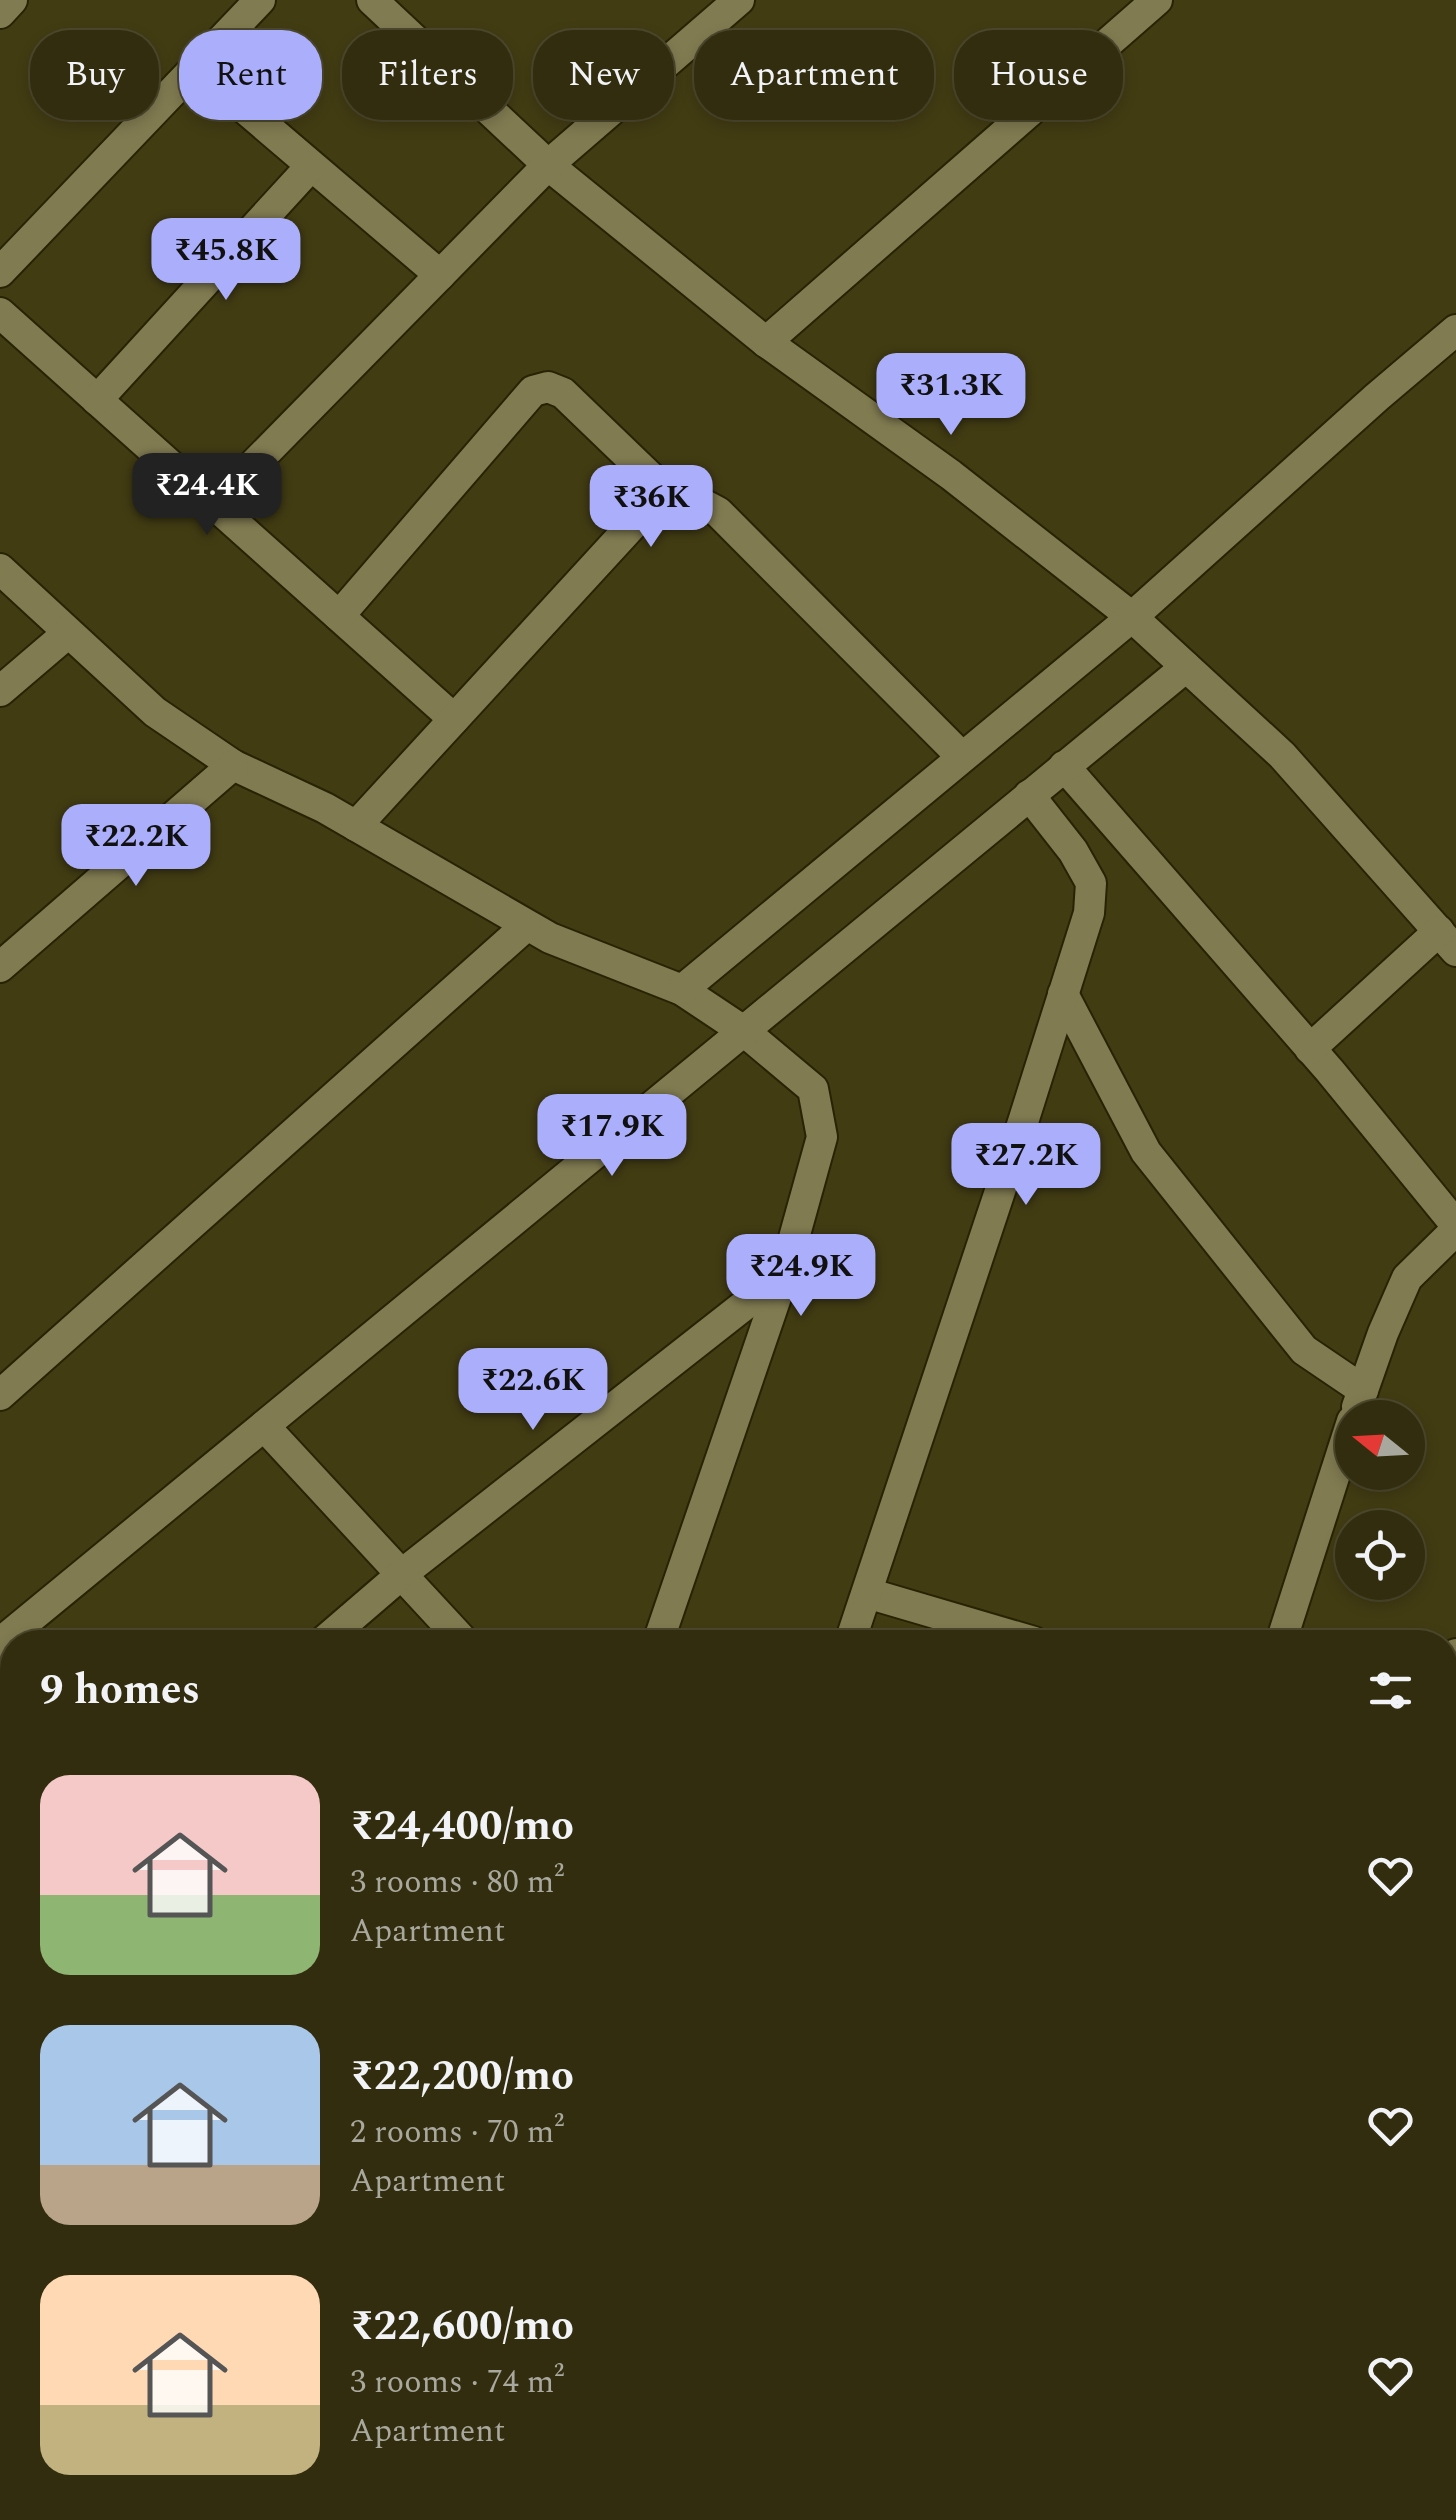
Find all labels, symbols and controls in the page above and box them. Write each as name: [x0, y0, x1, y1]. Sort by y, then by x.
chip: Buy: [30, 30, 159, 120]
chip: Rent: [179, 30, 322, 120]
chip: Filters: [342, 30, 513, 120]
chip: New: [533, 30, 674, 120]
chip: Apartment: [694, 30, 934, 120]
chip: House: [954, 30, 1123, 120]
pin: ₹45.8K: [145, 218, 307, 303]
text: ₹45.8K: [173, 226, 279, 275]
pin: ₹31.3K: [870, 353, 1032, 438]
text: ₹31.3K: [898, 361, 1004, 410]
pin: ₹24.4K: [126, 453, 288, 538]
text: ₹24.4K: [154, 461, 260, 510]
pin: ₹36K: [592, 465, 710, 550]
text: ₹36K: [612, 473, 690, 522]
pin: ₹22.2K: [55, 804, 217, 889]
text: ₹22.2K: [83, 812, 189, 861]
pin: ₹17.9K: [531, 1094, 693, 1179]
text: ₹17.9K: [559, 1102, 665, 1151]
pin: ₹27.2K: [945, 1123, 1107, 1208]
text: ₹27.2K: [973, 1131, 1079, 1180]
pin: ₹24.9K: [720, 1234, 882, 1319]
text: ₹24.9K: [748, 1242, 854, 1291]
pin: ₹22.6K: [452, 1348, 614, 1433]
text: ₹22.6K: [480, 1356, 586, 1405]
north arrow: [1335, 1400, 1425, 1490]
map controls: [1335, 1400, 1425, 1600]
button: locate: [1335, 1510, 1425, 1600]
text: 9 homes: [40, 1659, 200, 1722]
icon: filters: [1363, 1663, 1418, 1718]
text: ₹24,400/mo: [350, 1795, 574, 1858]
icon: home: [120, 1815, 240, 1935]
icon: heart: [1363, 1848, 1418, 1903]
text: 3 rooms · 80 m²: [350, 1858, 564, 1907]
text: Apartment: [350, 1907, 505, 1956]
text: ₹22,200/mo: [350, 2045, 574, 2108]
icon: home: [120, 2065, 240, 2185]
icon: heart: [1363, 2098, 1418, 2153]
text: 2 rooms · 70 m²: [350, 2108, 564, 2157]
text: Apartment: [350, 2157, 505, 2206]
text: ₹22,600/mo: [350, 2295, 574, 2358]
icon: home: [120, 2315, 240, 2435]
icon: heart: [1363, 2348, 1418, 2403]
text: 3 rooms · 74 m²: [350, 2358, 564, 2407]
text: Apartment: [350, 2407, 505, 2456]

